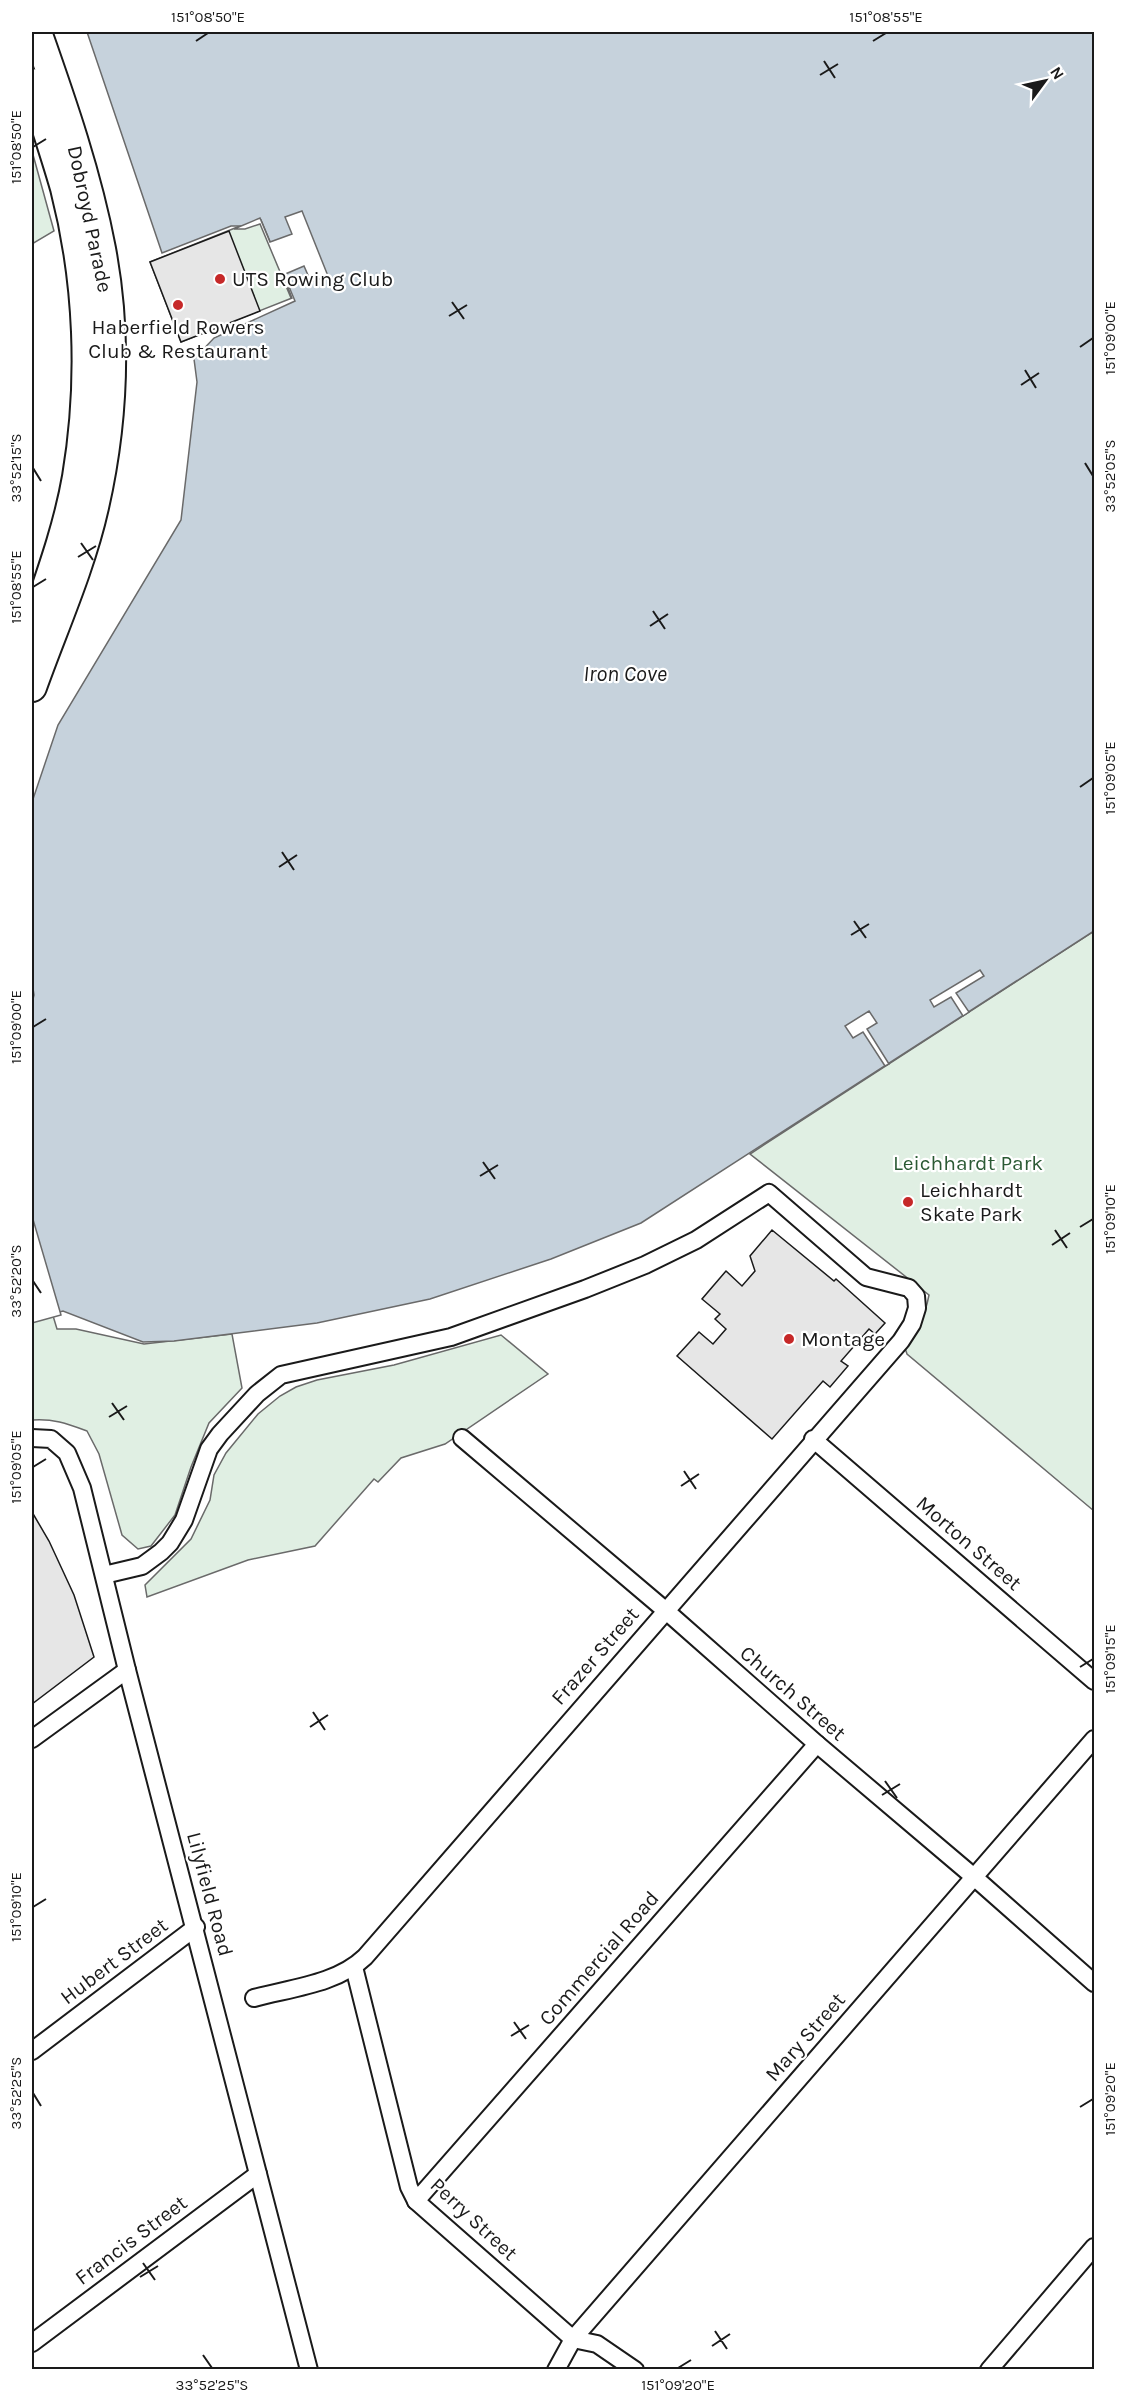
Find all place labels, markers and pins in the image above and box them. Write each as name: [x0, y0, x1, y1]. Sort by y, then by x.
place label: UTS Rowing Club: [232, 267, 393, 291]
marker: UTS Rowing Club: [213, 272, 227, 286]
marker: Haberfield Rowers Club & Restaurant: [171, 298, 185, 312]
place label: Haberfield Rowers Club & Restaurant: [88, 315, 268, 363]
place label: Leichhardt Skate Park: [920, 1178, 1023, 1226]
marker: Leichhardt Skate Park: [901, 1195, 915, 1209]
place label: Montage: [801, 1327, 885, 1351]
marker: Montage: [782, 1332, 796, 1346]

